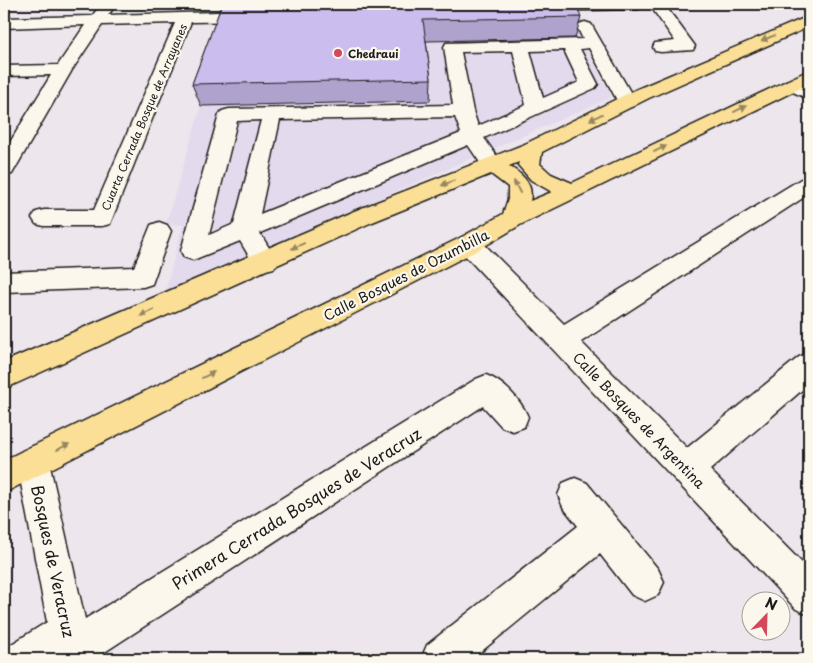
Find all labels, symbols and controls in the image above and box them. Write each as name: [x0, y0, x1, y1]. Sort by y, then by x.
street label: Cuarta Cerrada Bosque de Arrayanes: [97, 21, 191, 213]
one-way arrow: [761, 35, 775, 43]
place label: Chedraui: [348, 45, 398, 62]
marker: Chedraui: [332, 47, 344, 59]
one-way arrow: [733, 105, 747, 113]
one-way arrow: [589, 113, 604, 121]
one-way arrow: [653, 145, 667, 153]
one-way arrow: [440, 179, 455, 187]
one-way arrow: [513, 180, 522, 195]
street label: Calle Bosques de Ozumbilla: [320, 224, 493, 326]
one-way arrow: [291, 242, 305, 250]
one-way arrow: [140, 309, 154, 317]
street label: Calle Bosques de Argentina: [568, 347, 710, 493]
one-way arrow: [201, 371, 215, 379]
street label: Primera Cerrada Bosques de Veracruz: [167, 421, 426, 595]
one-way arrow: [56, 443, 70, 451]
street label: Bosques de Veracruz: [26, 483, 82, 640]
north arrow: [740, 590, 790, 640]
text: N: [762, 592, 780, 615]

